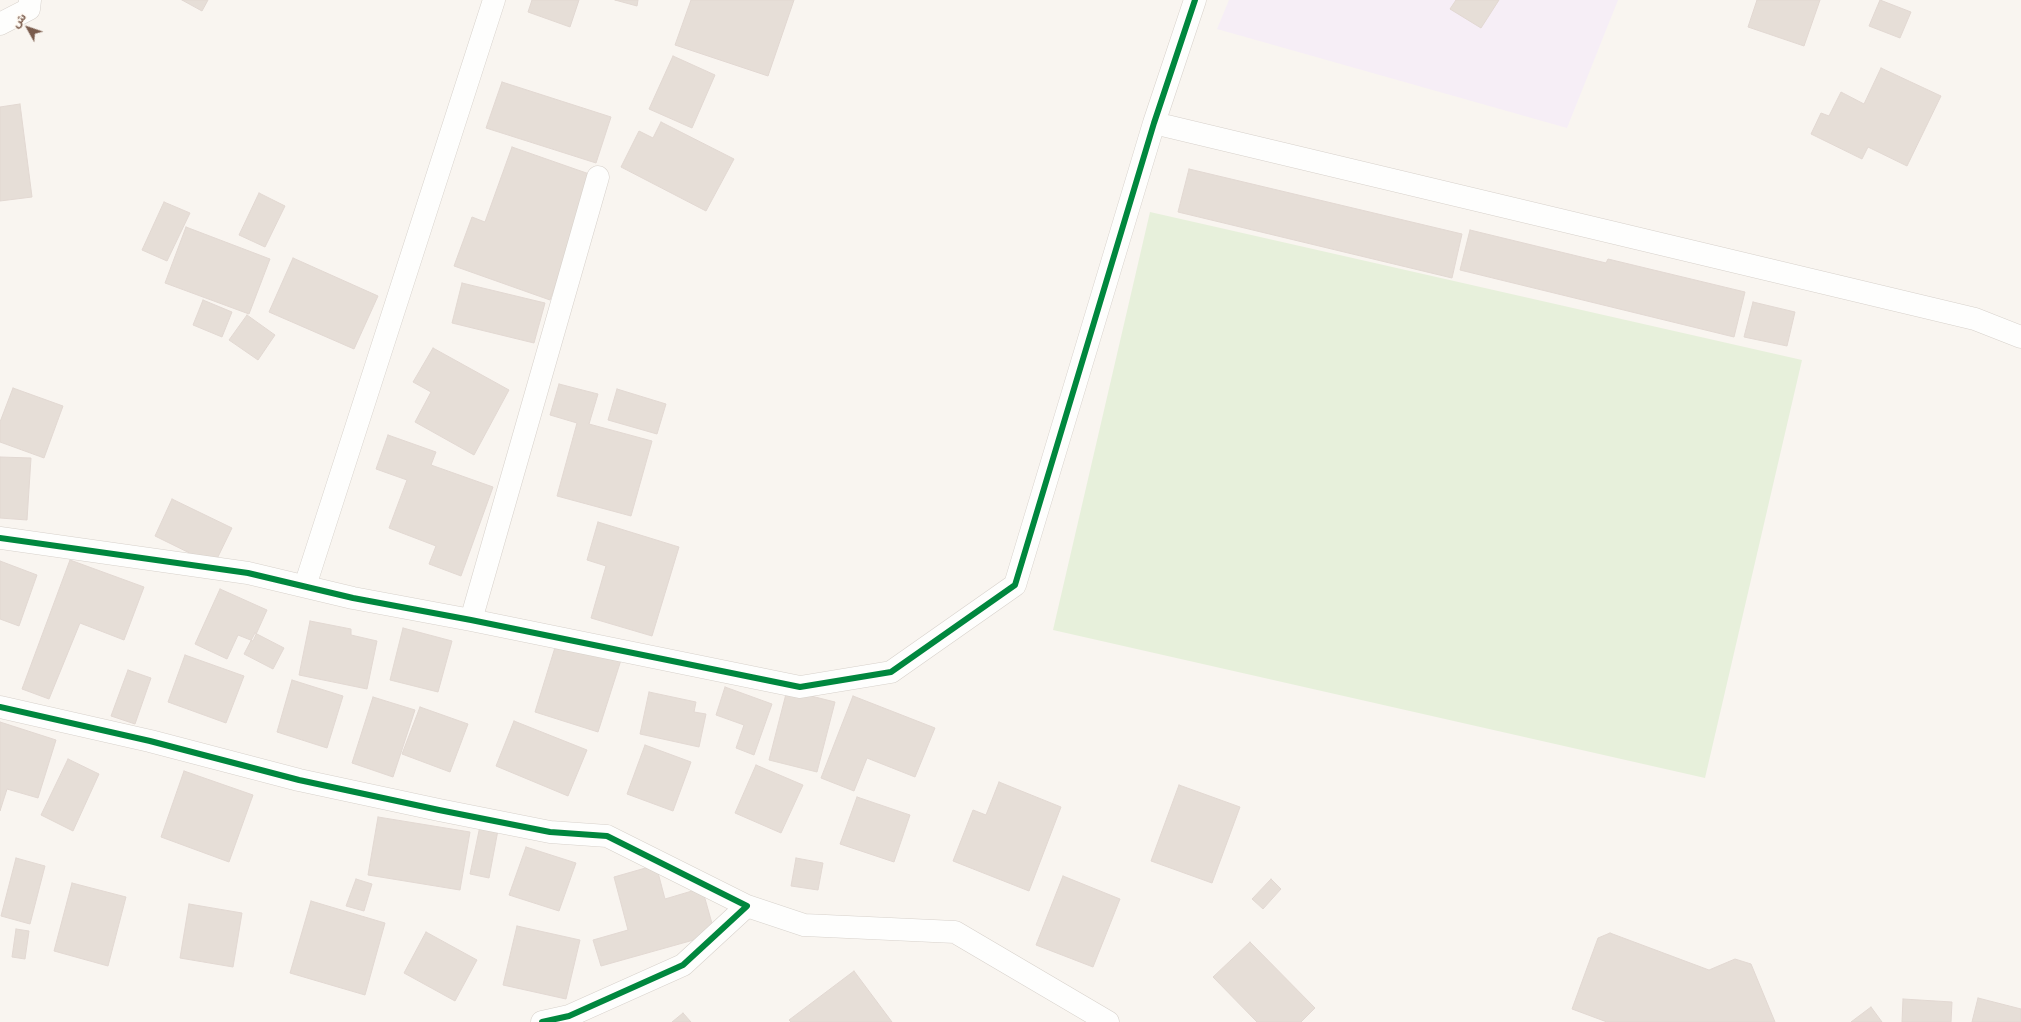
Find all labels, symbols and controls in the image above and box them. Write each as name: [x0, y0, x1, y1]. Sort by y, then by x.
north arrow: [8, 8, 48, 48]
text: ش: [9, 11, 28, 30]

